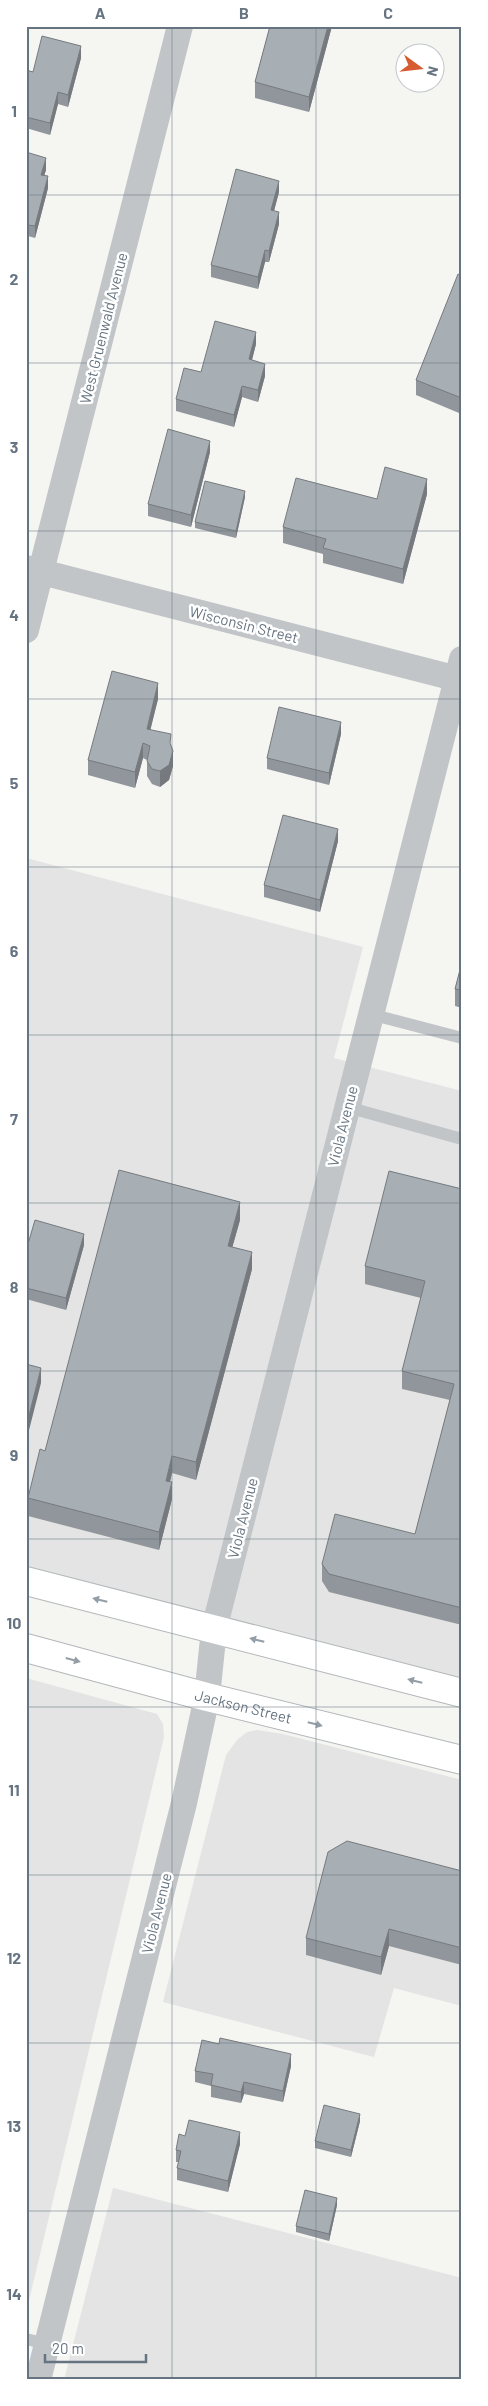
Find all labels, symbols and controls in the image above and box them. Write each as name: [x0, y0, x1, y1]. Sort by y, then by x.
text: A: [95, 3, 106, 22]
text: B: [239, 3, 249, 22]
text: C: [383, 3, 393, 22]
north arrow: [396, 42, 446, 92]
text: N: [424, 65, 442, 78]
text: 1: [11, 101, 17, 120]
street label: West Gruenwald Avenue: [75, 251, 131, 405]
text: 2: [10, 269, 19, 288]
text: 3: [10, 437, 18, 456]
street label: Wisconsin Street: [188, 602, 300, 646]
text: 4: [9, 605, 19, 624]
text: 5: [10, 773, 19, 792]
text: 6: [10, 941, 19, 960]
street label: Viola Avenue: [323, 1084, 361, 1168]
text: 7: [10, 1109, 18, 1128]
text: 8: [10, 1277, 19, 1296]
text: 9: [10, 1445, 18, 1464]
street label: Viola Avenue: [223, 1476, 261, 1560]
one-way arrow: [92, 1596, 107, 1604]
text: 10: [7, 1613, 21, 1632]
one-way arrow: [250, 1636, 265, 1644]
one-way arrow: [66, 1656, 81, 1664]
one-way arrow: [407, 1677, 422, 1685]
street label: Jackson Street: [193, 1685, 294, 1727]
one-way arrow: [308, 1720, 323, 1728]
text: 11: [8, 1780, 20, 1799]
street label: Viola Avenue: [137, 1871, 175, 1955]
text: 12: [7, 1948, 21, 1967]
text: 13: [7, 2116, 21, 2135]
text: 14: [6, 2284, 22, 2303]
scale bar: [45, 2331, 146, 2363]
text: 20 m: [52, 2339, 84, 2357]

